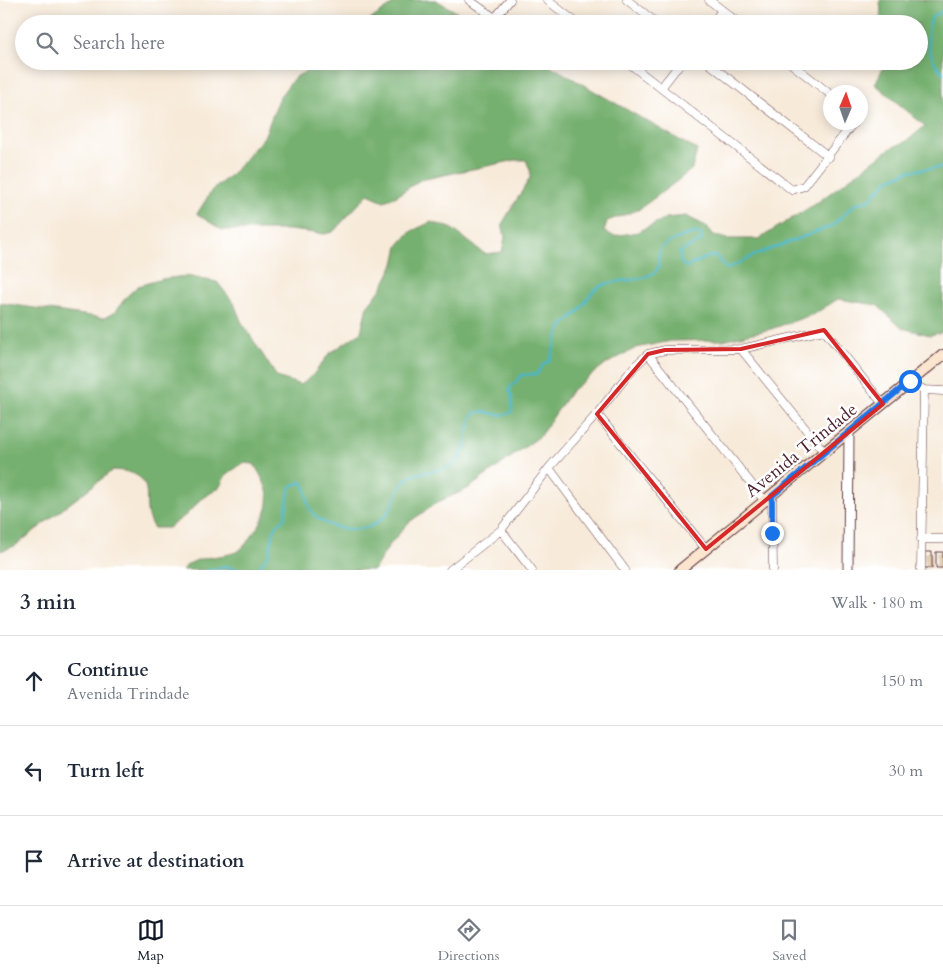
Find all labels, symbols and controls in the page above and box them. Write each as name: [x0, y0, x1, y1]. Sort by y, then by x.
search box: [15, 15, 928, 70]
icon: search: [33, 29, 61, 57]
text: Search here: [73, 30, 165, 56]
north arrow: [823, 85, 868, 130]
route start: [899, 370, 922, 393]
street label: Avenida Trindade: [740, 397, 863, 503]
route end: [761, 522, 784, 545]
text: 3 min: [20, 588, 76, 617]
text: Walk · 180 m: [831, 592, 923, 614]
text: Continue: [67, 657, 149, 683]
icon: ahead: [20, 667, 48, 695]
text: 150 m: [881, 670, 923, 692]
text: Avenida Trindade: [67, 683, 189, 705]
icon: left: [20, 757, 48, 785]
text: Turn left: [67, 758, 144, 784]
text: 30 m: [889, 760, 923, 782]
icon: arrive: [20, 847, 48, 875]
text: Arrive at destination: [67, 848, 244, 874]
tab: Map: [137, 916, 165, 965]
tab: Directions: [438, 916, 499, 965]
tab: Saved: [772, 916, 806, 965]

